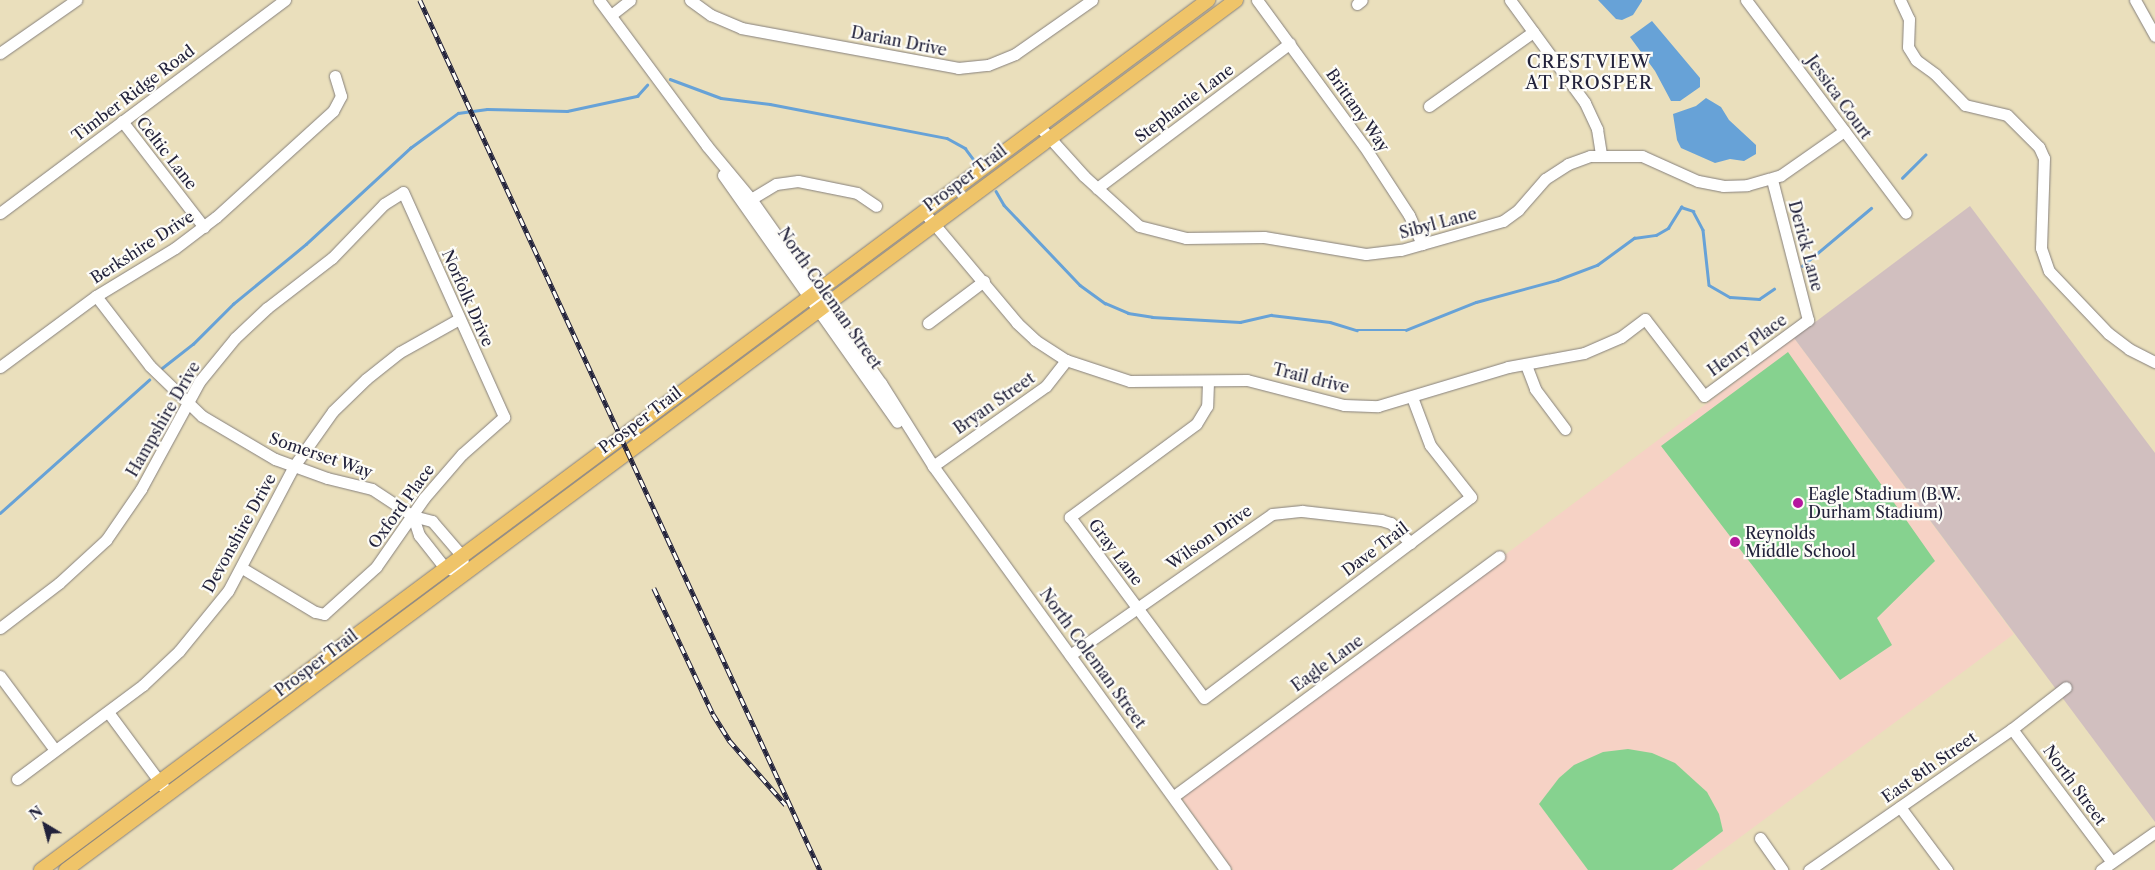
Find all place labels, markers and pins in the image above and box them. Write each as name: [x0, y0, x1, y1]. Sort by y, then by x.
place label: Eagle Stadium (B.W. Durham Stadium): [1808, 484, 1961, 522]
marker: Eagle Stadium (B.W. Durham Stadium): [1792, 497, 1804, 509]
place label: Reynolds Middle School: [1745, 523, 1856, 561]
marker: Reynolds Middle School: [1729, 536, 1741, 548]

